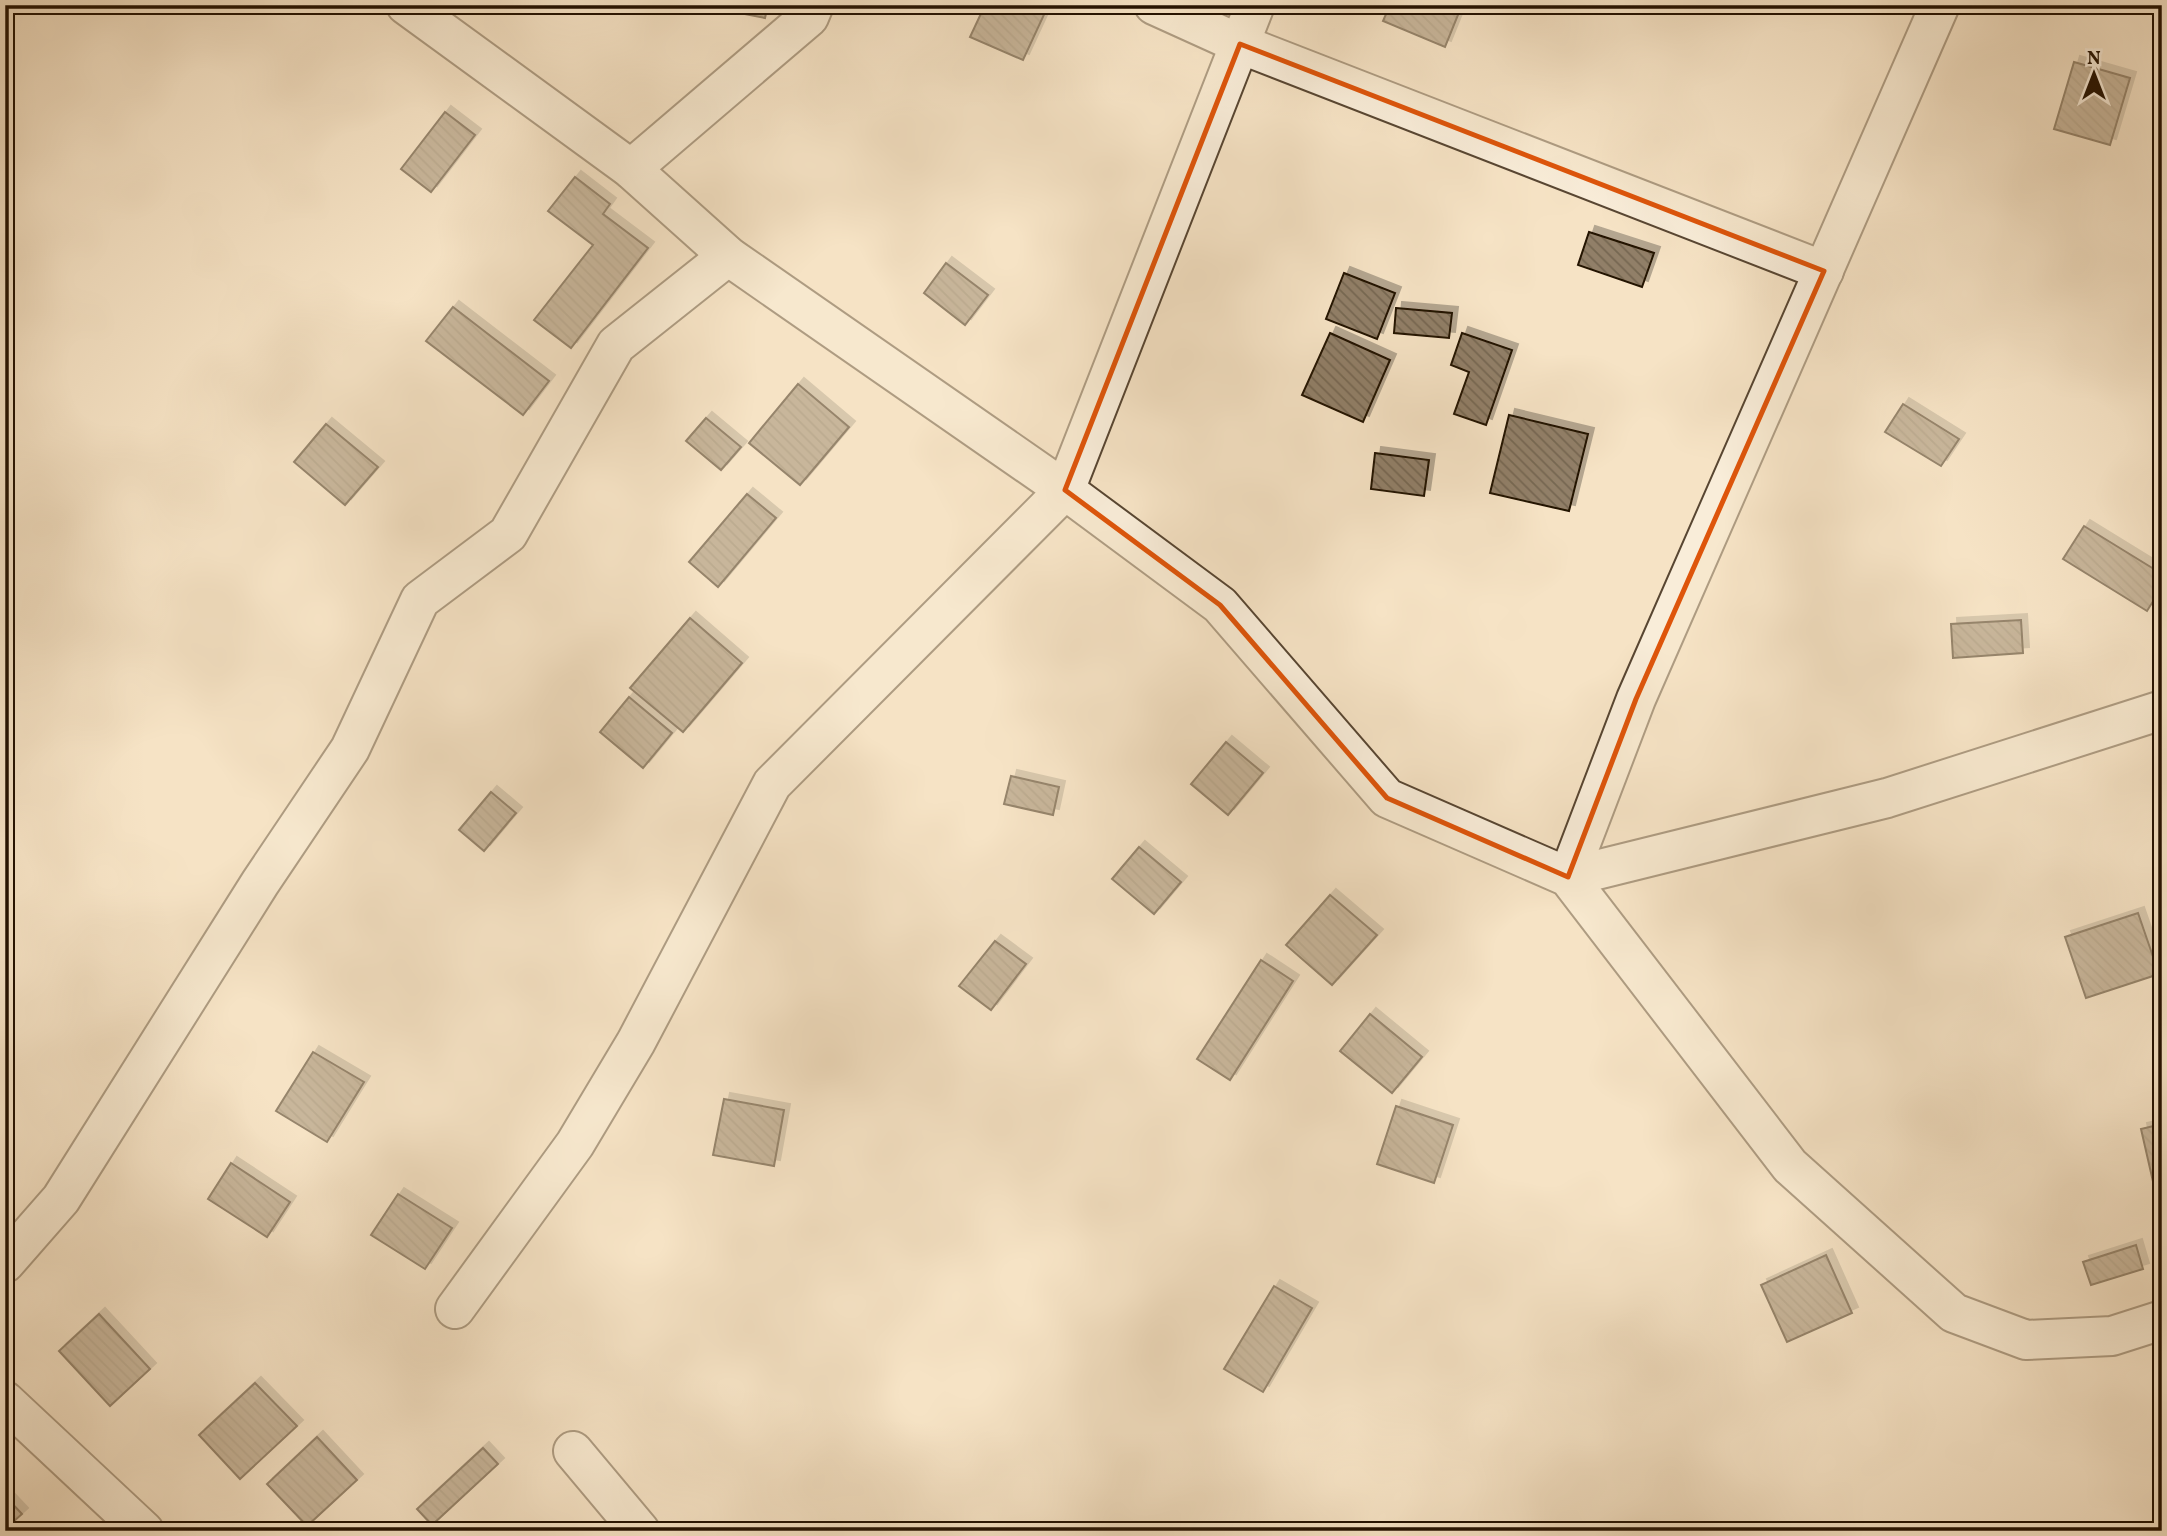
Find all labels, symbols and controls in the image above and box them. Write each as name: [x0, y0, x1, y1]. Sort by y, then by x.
north arrow: [2058, 38, 2128, 108]
text: N: [2087, 46, 2101, 72]

